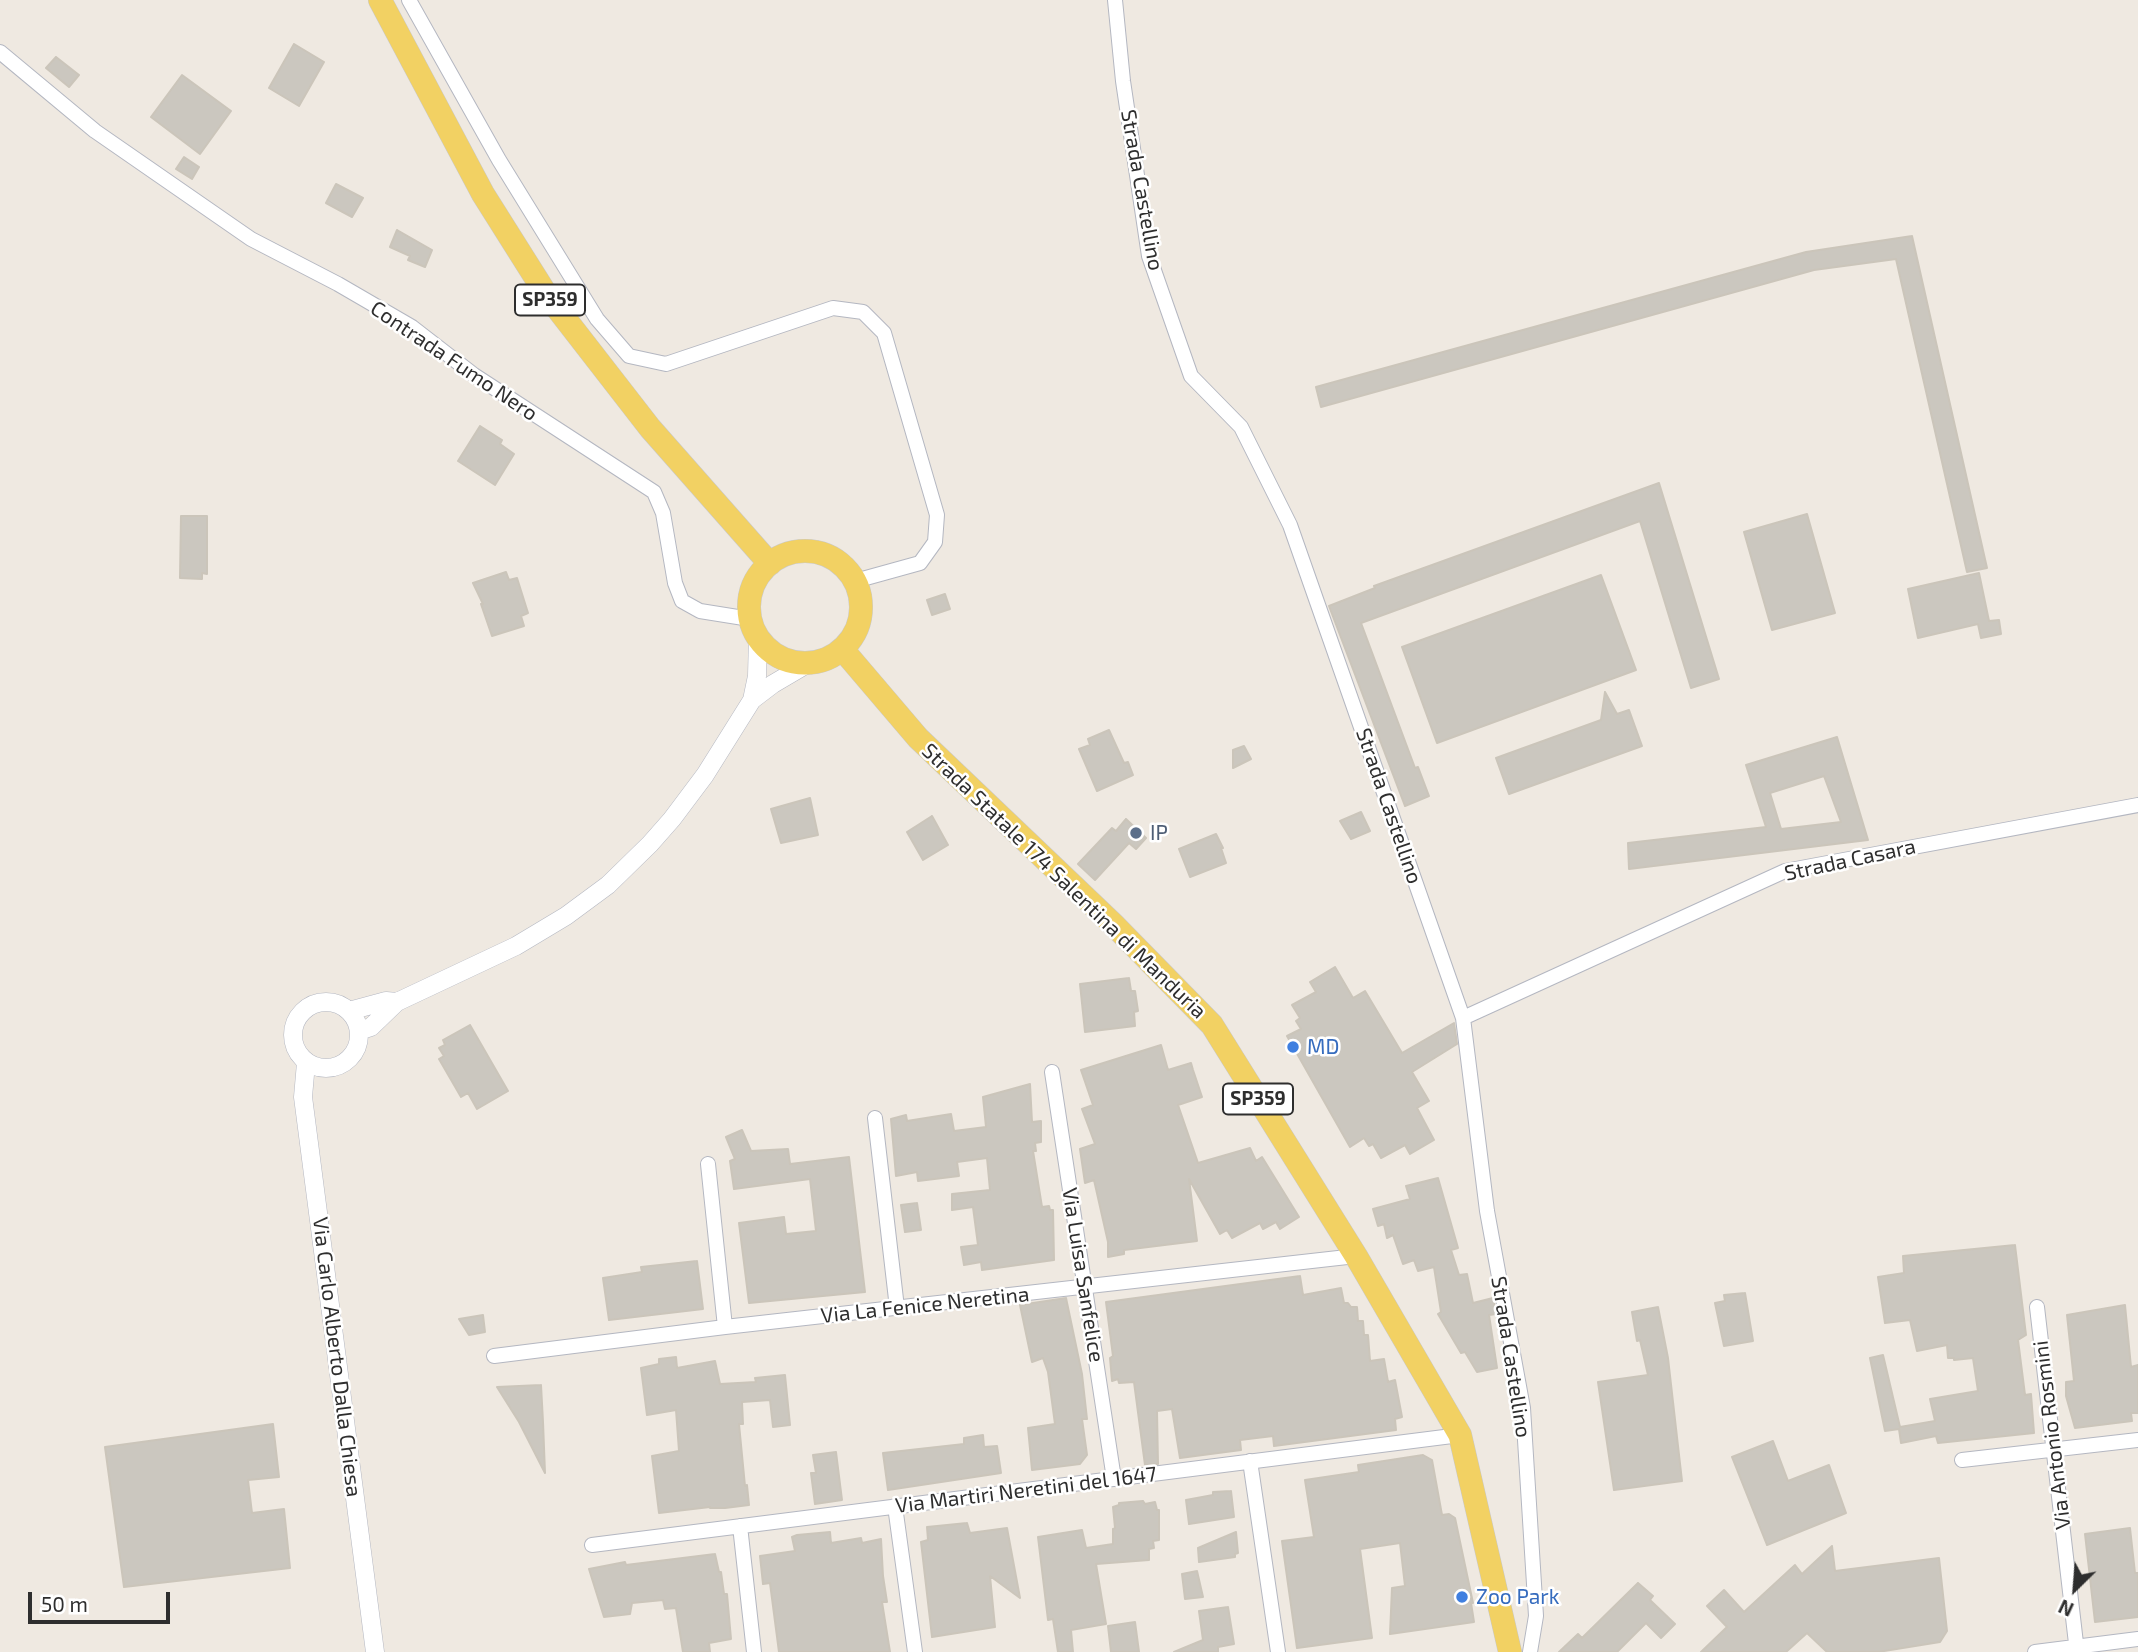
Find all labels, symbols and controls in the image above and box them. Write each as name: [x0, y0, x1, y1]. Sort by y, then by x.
street label: Strada Castellino: [1115, 107, 1169, 273]
road number: SP359: [515, 284, 585, 316]
street label: Contrada Fumo Nero: [366, 296, 542, 426]
street label: Strada Castellino: [1351, 725, 1427, 887]
street label: Strada Statale 174 Salentina di Manduria: [917, 738, 1211, 1024]
place label: IP: [1150, 820, 1168, 846]
marker: IP: [1128, 825, 1144, 841]
street label: Strada Casara: [1782, 834, 1918, 886]
place label: MD: [1307, 1034, 1339, 1060]
marker: MD: [1285, 1039, 1301, 1055]
road number: SP359: [1223, 1084, 1293, 1114]
street label: Via Luisa Sanfelice: [1057, 1186, 1109, 1364]
street label: Via Carlo Alberto Dalla Chiesa: [307, 1216, 367, 1498]
street label: Strada Castellino: [1486, 1274, 1536, 1440]
street label: Via La Fenice Neretina: [820, 1282, 1030, 1328]
street label: Via Antonio Rosmini: [2028, 1339, 2076, 1531]
street label: Via Martiri Neretini del 1647: [894, 1461, 1158, 1519]
north arrow: [2040, 1554, 2110, 1624]
scale bar: [32, 1578, 173, 1622]
place label: Zoo Park: [1476, 1584, 1559, 1610]
marker: Zoo Park: [1454, 1589, 1470, 1605]
text: 50 m: [41, 1591, 88, 1616]
text: N: [2055, 1595, 2077, 1622]

